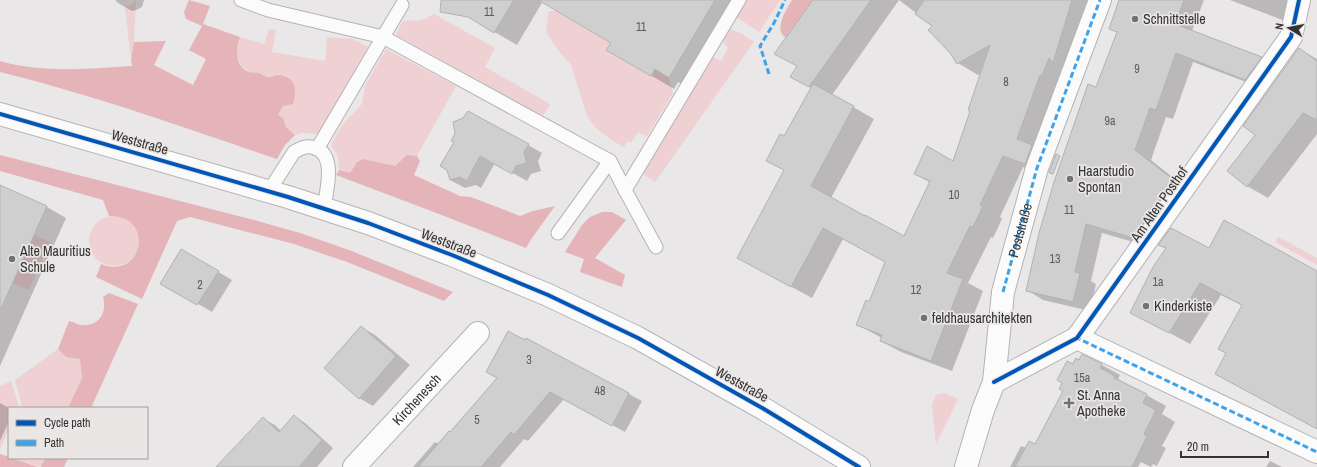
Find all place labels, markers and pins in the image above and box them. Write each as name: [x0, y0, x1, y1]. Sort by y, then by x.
place label: Schnittstelle: [1143, 10, 1206, 28]
marker: Schnittstelle: [1130, 14, 1140, 24]
place label: Haarstudio Spontan: [1078, 162, 1134, 196]
marker: Haarstudio Spontan: [1065, 174, 1075, 184]
place label: Alte Mauritius Schule: [19, 242, 91, 276]
marker: Alte Mauritius Schule: [7, 254, 17, 264]
place label: Kinderkiste: [1154, 297, 1212, 315]
marker: Kinderkiste: [1141, 301, 1151, 311]
place label: feldhausarchitekten: [932, 309, 1032, 327]
marker: feldhausarchitekten: [919, 313, 929, 323]
place label: St. Anna Apotheke: [1076, 386, 1126, 420]
marker: St. Anna Apotheke: [1064, 398, 1074, 408]

